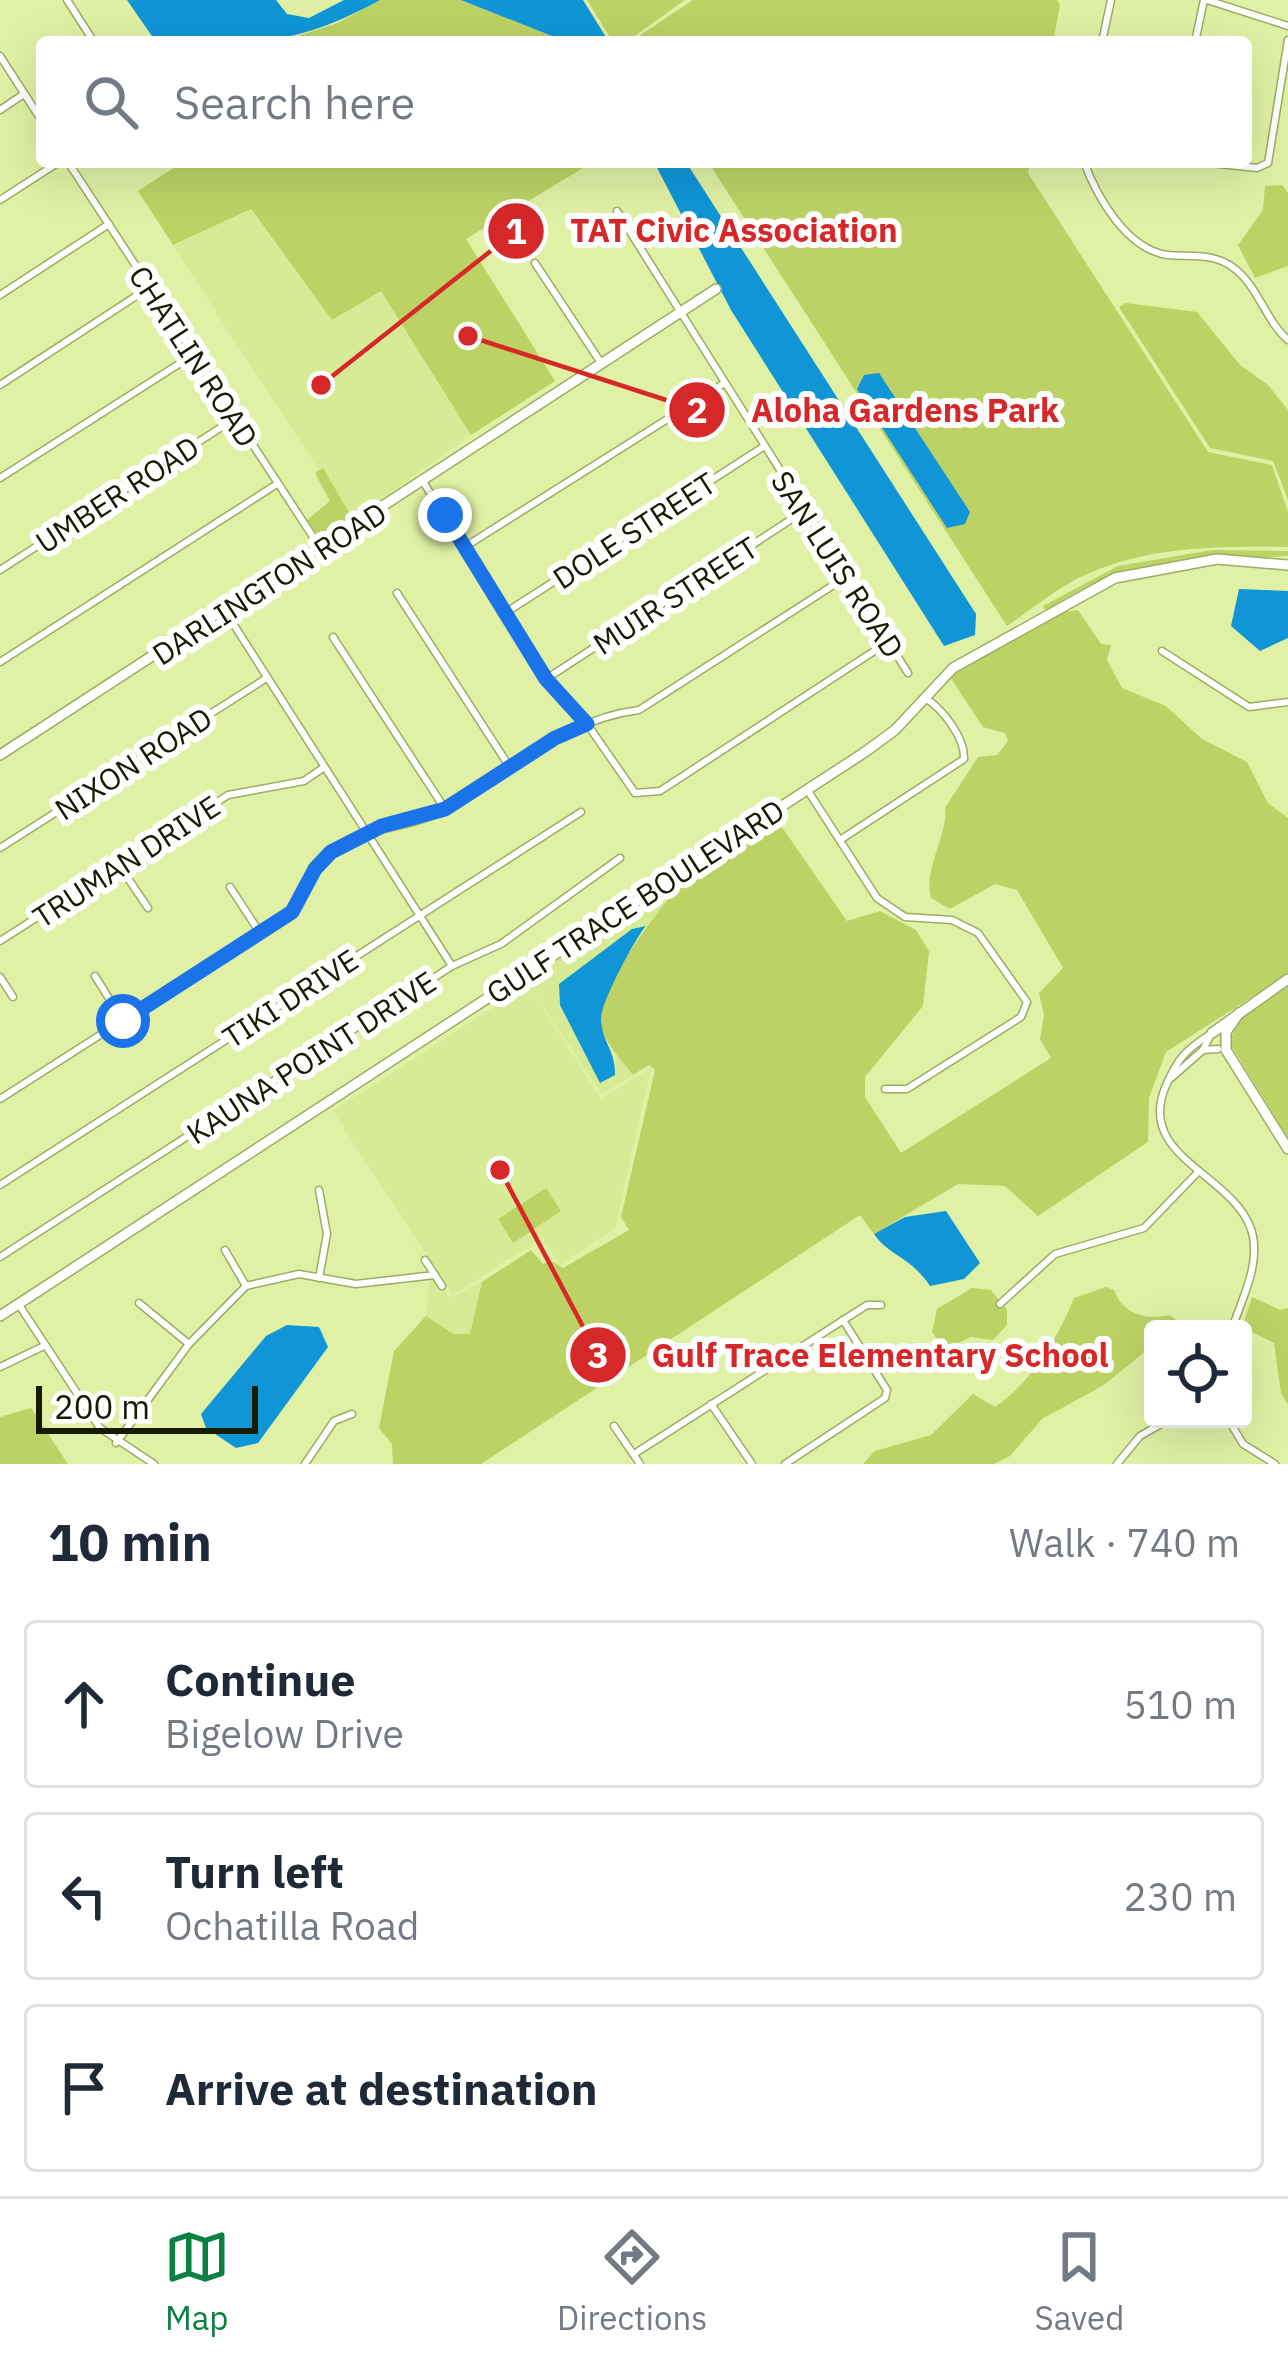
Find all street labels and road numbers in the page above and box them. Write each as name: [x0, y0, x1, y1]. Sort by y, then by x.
street label: CHATLIN ROAD: [121, 258, 267, 454]
street label: UMBER ROAD: [28, 427, 206, 561]
street label: DOLE STREET: [545, 463, 723, 597]
street label: SAN LUIS ROAD: [763, 463, 913, 665]
street label: DARLINGTON ROAD: [145, 493, 393, 673]
street label: MUIR STREET: [585, 527, 765, 663]
street label: NIXON ROAD: [47, 698, 219, 828]
street label: TRUMAN DRIVE: [25, 786, 227, 936]
street label: GULF TRACE BOULEVARD: [479, 790, 791, 1012]
street label: TIKI DRIVE: [215, 940, 365, 1056]
street label: KAUNA POINT DRIVE: [179, 962, 443, 1152]

